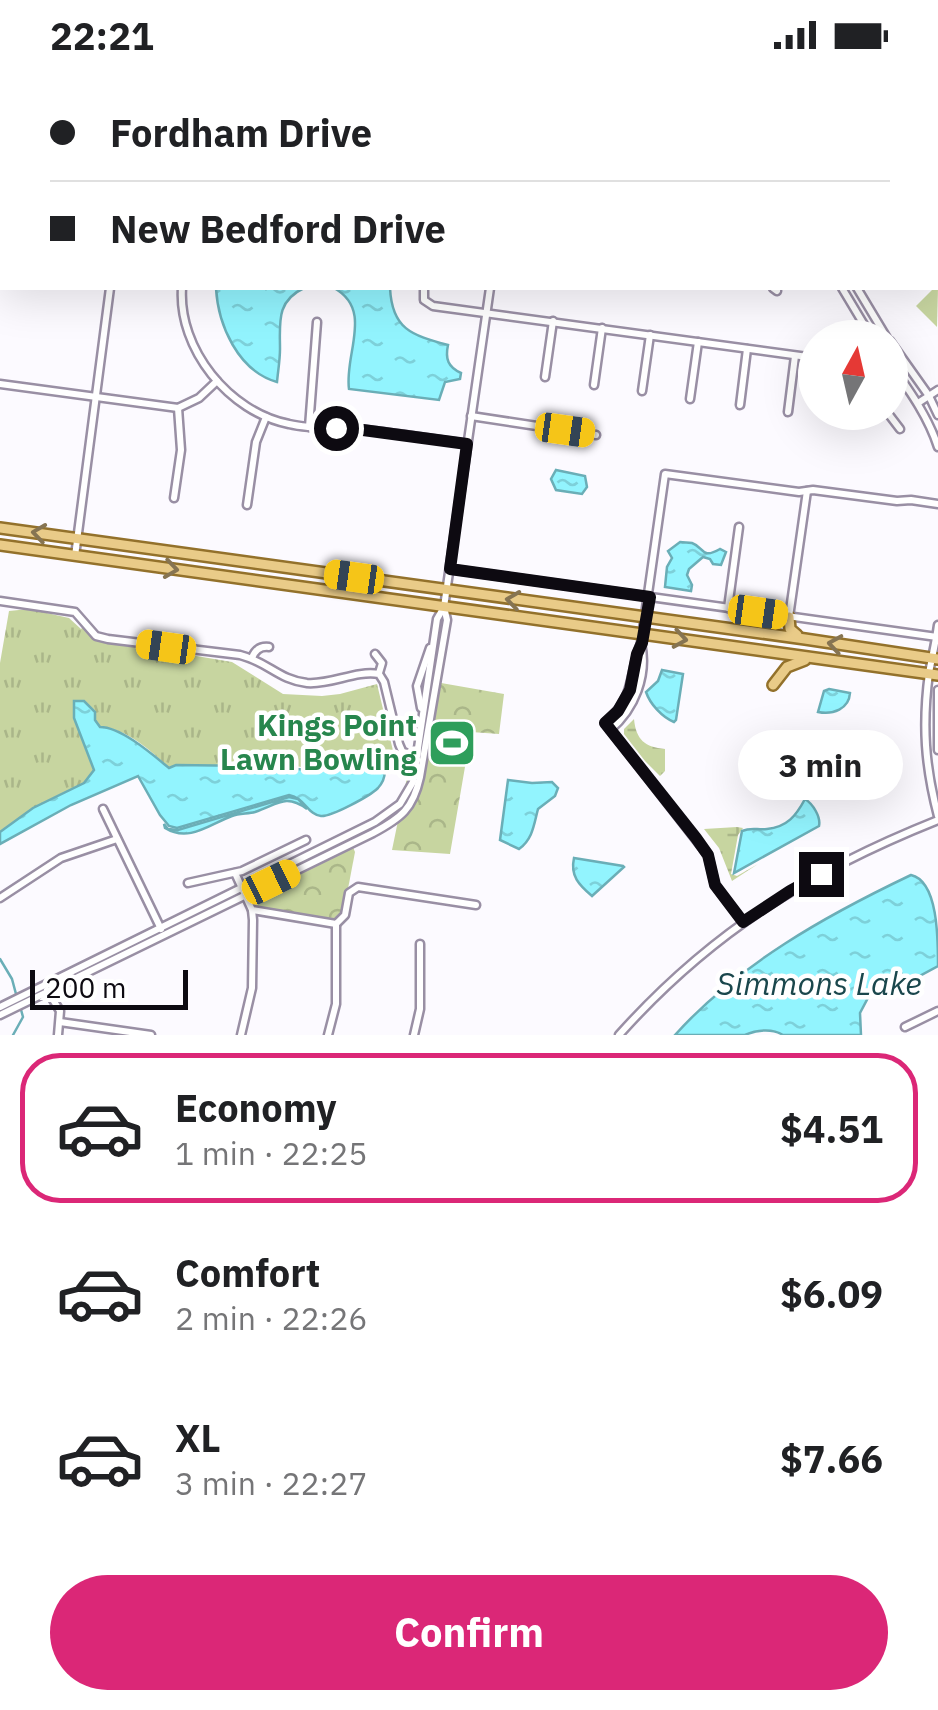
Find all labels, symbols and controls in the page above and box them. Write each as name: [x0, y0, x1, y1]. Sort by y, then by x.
text: 22:21: [50, 11, 154, 60]
text: Fordham Drive: [110, 108, 372, 157]
text: New Bedford Drive: [110, 204, 446, 253]
north arrow: [798, 320, 908, 430]
map controls: [798, 320, 908, 430]
route start: [314, 406, 359, 451]
car: [533, 411, 597, 449]
one-way arrow: [30, 524, 47, 545]
one-way arrow: [163, 557, 180, 578]
car: [322, 558, 386, 596]
one-way arrow: [505, 590, 522, 611]
car: [726, 593, 790, 631]
car: [134, 628, 198, 666]
one-way arrow: [671, 628, 688, 649]
one-way arrow: [827, 634, 844, 655]
place label: Kings Point Lawn Bowling: [220, 705, 417, 778]
sports icon: Kings Point Lawn Bowling: [426, 717, 478, 769]
callout: 3 min: [738, 729, 904, 799]
text: 3 min: [779, 744, 862, 786]
route end: [799, 852, 844, 897]
car: [237, 855, 305, 909]
water label: Simmons Lake: [716, 962, 922, 1004]
scale bar: [30, 965, 188, 1010]
text: 200 m: [45, 969, 126, 1006]
icon: car: [55, 1083, 145, 1173]
text: Economy: [175, 1083, 337, 1132]
text: $4.51: [780, 1104, 883, 1153]
text: 1 min · 22:25: [175, 1132, 368, 1174]
icon: car: [55, 1248, 145, 1338]
text: Comfort: [175, 1248, 320, 1297]
text: $6.09: [780, 1269, 883, 1318]
text: 2 min · 22:26: [175, 1297, 368, 1339]
icon: car: [55, 1413, 145, 1503]
text: XL: [175, 1413, 221, 1462]
text: $7.66: [780, 1434, 883, 1483]
text: 3 min · 22:27: [175, 1462, 368, 1504]
button: Confirm: [50, 1575, 888, 1690]

